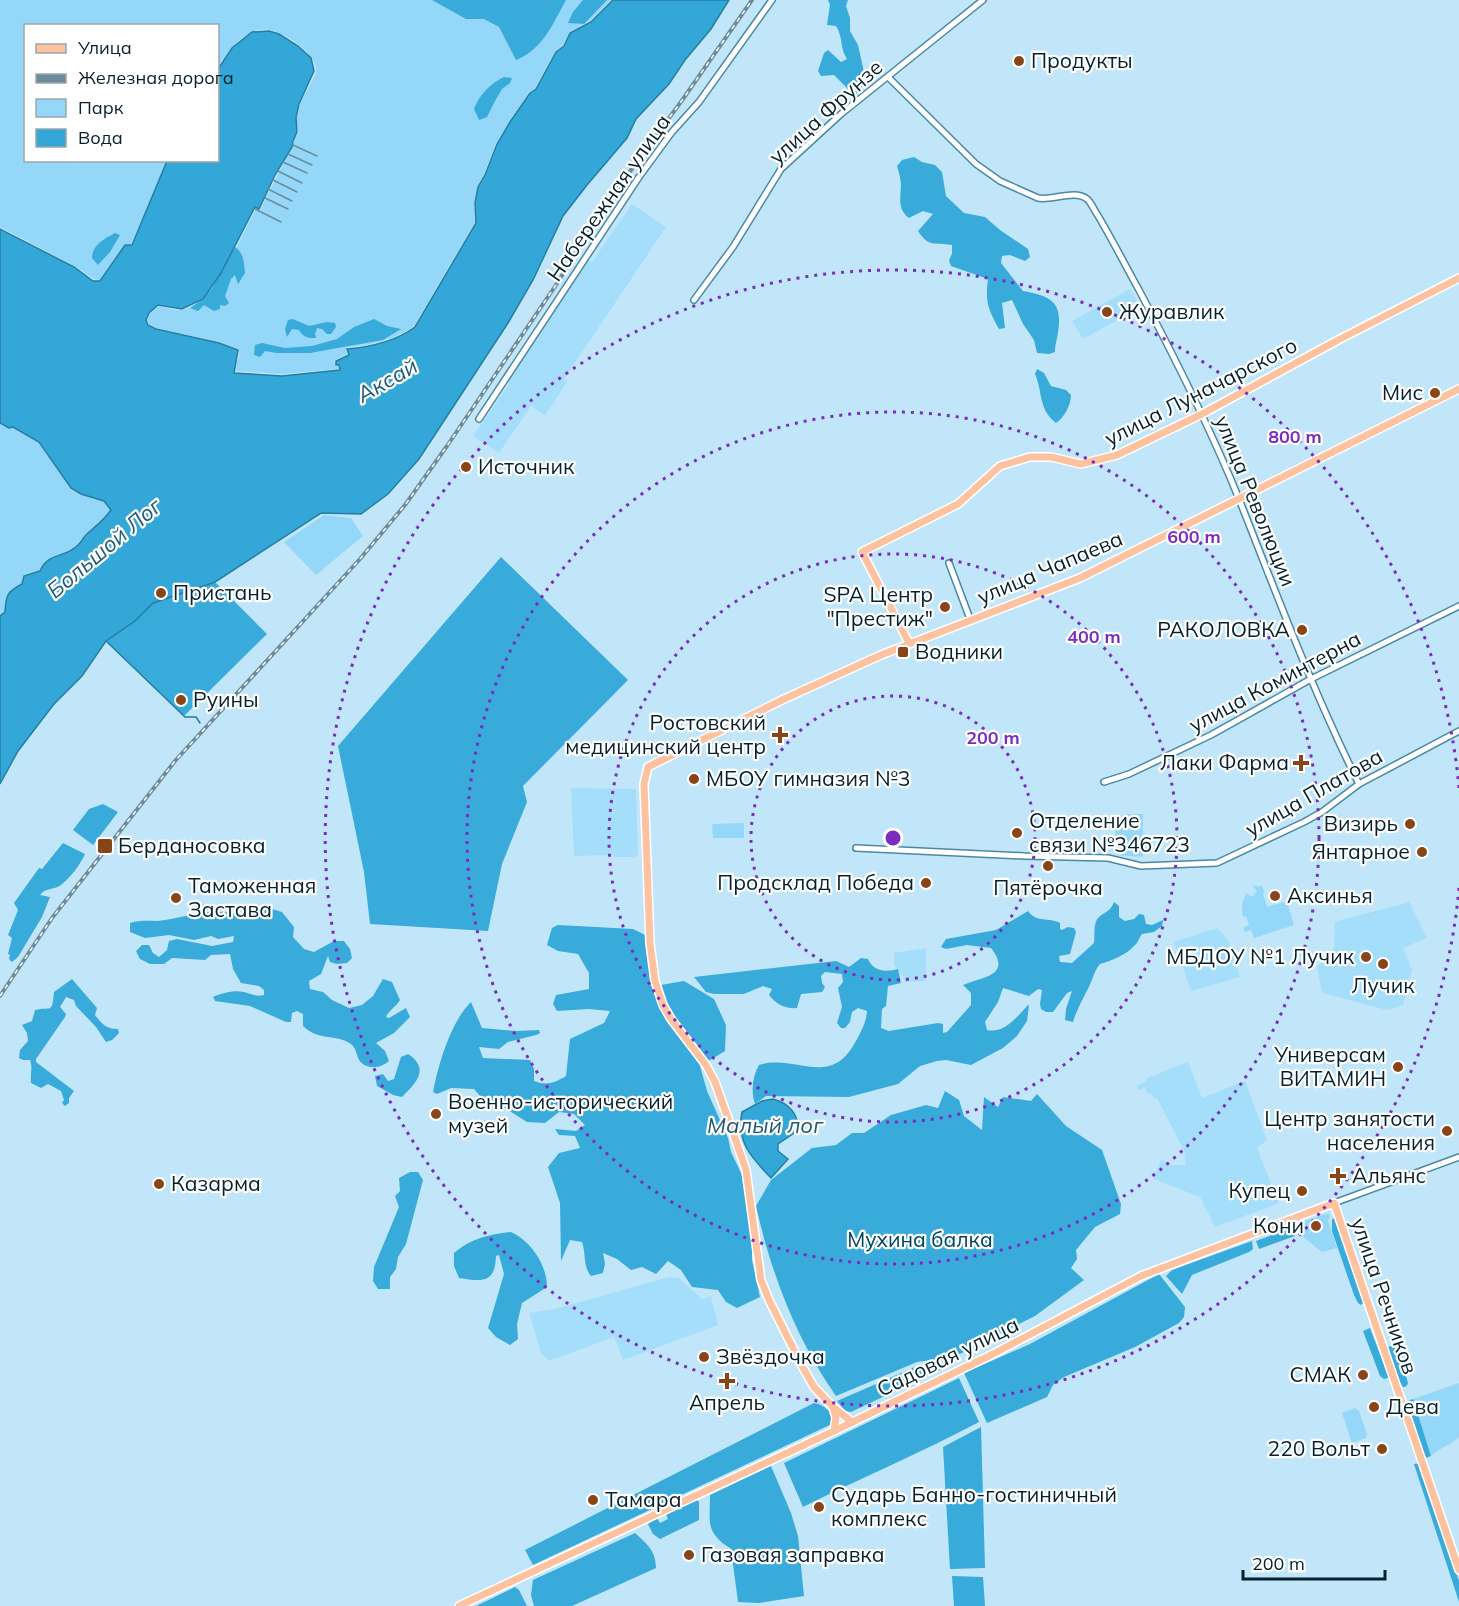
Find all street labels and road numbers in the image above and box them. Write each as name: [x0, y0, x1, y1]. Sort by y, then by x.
street label: улица Фрунзе: [763, 53, 887, 169]
street label: Набережная улица: [541, 109, 676, 286]
street label: улица Луначарского: [1100, 331, 1301, 451]
street label: улица Революции: [1210, 411, 1302, 590]
street label: улица Чапаева: [973, 525, 1126, 609]
street label: улица Коминтерна: [1184, 625, 1365, 737]
street label: улица Платова: [1240, 742, 1387, 842]
street label: улица Речников: [1346, 1214, 1424, 1377]
street label: Садовая улица: [872, 1311, 1023, 1402]

